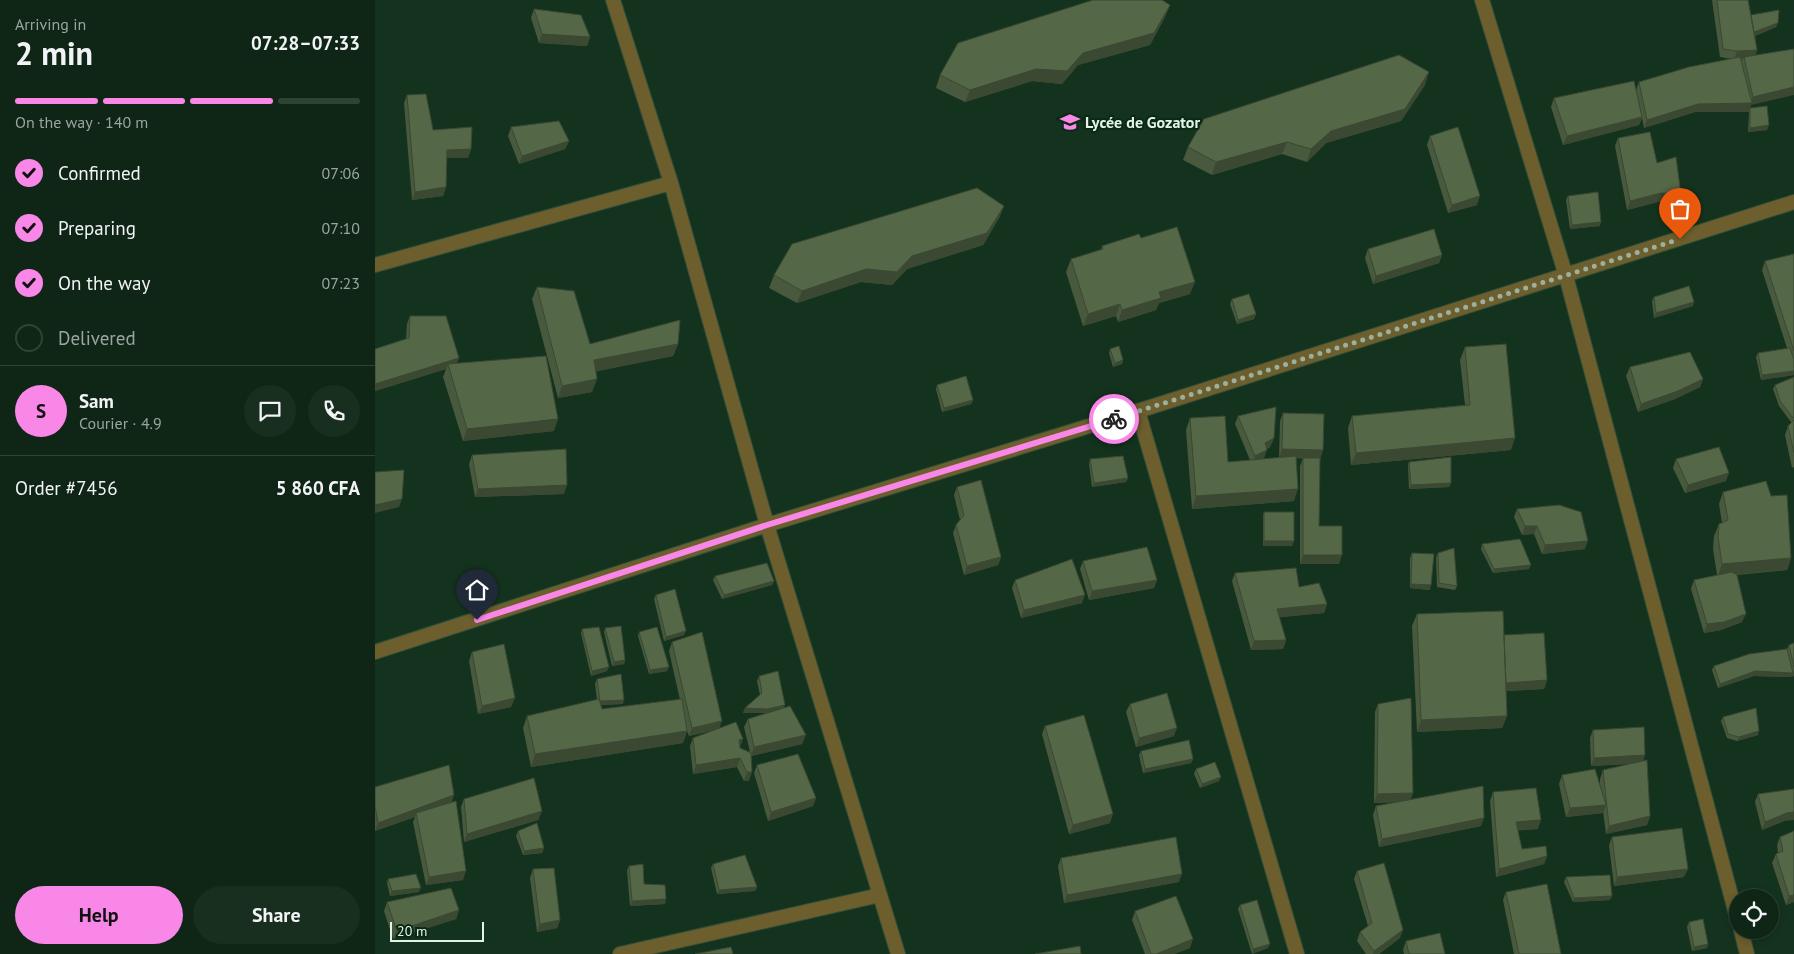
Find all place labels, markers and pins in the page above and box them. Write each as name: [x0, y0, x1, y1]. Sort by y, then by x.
school or university icon: Lycée de Gozator: [1059, 111, 1081, 133]
place label: Lycée de Gozator: [1085, 112, 1200, 132]
pin: [1659, 188, 1701, 239]
pin: [456, 569, 498, 620]

